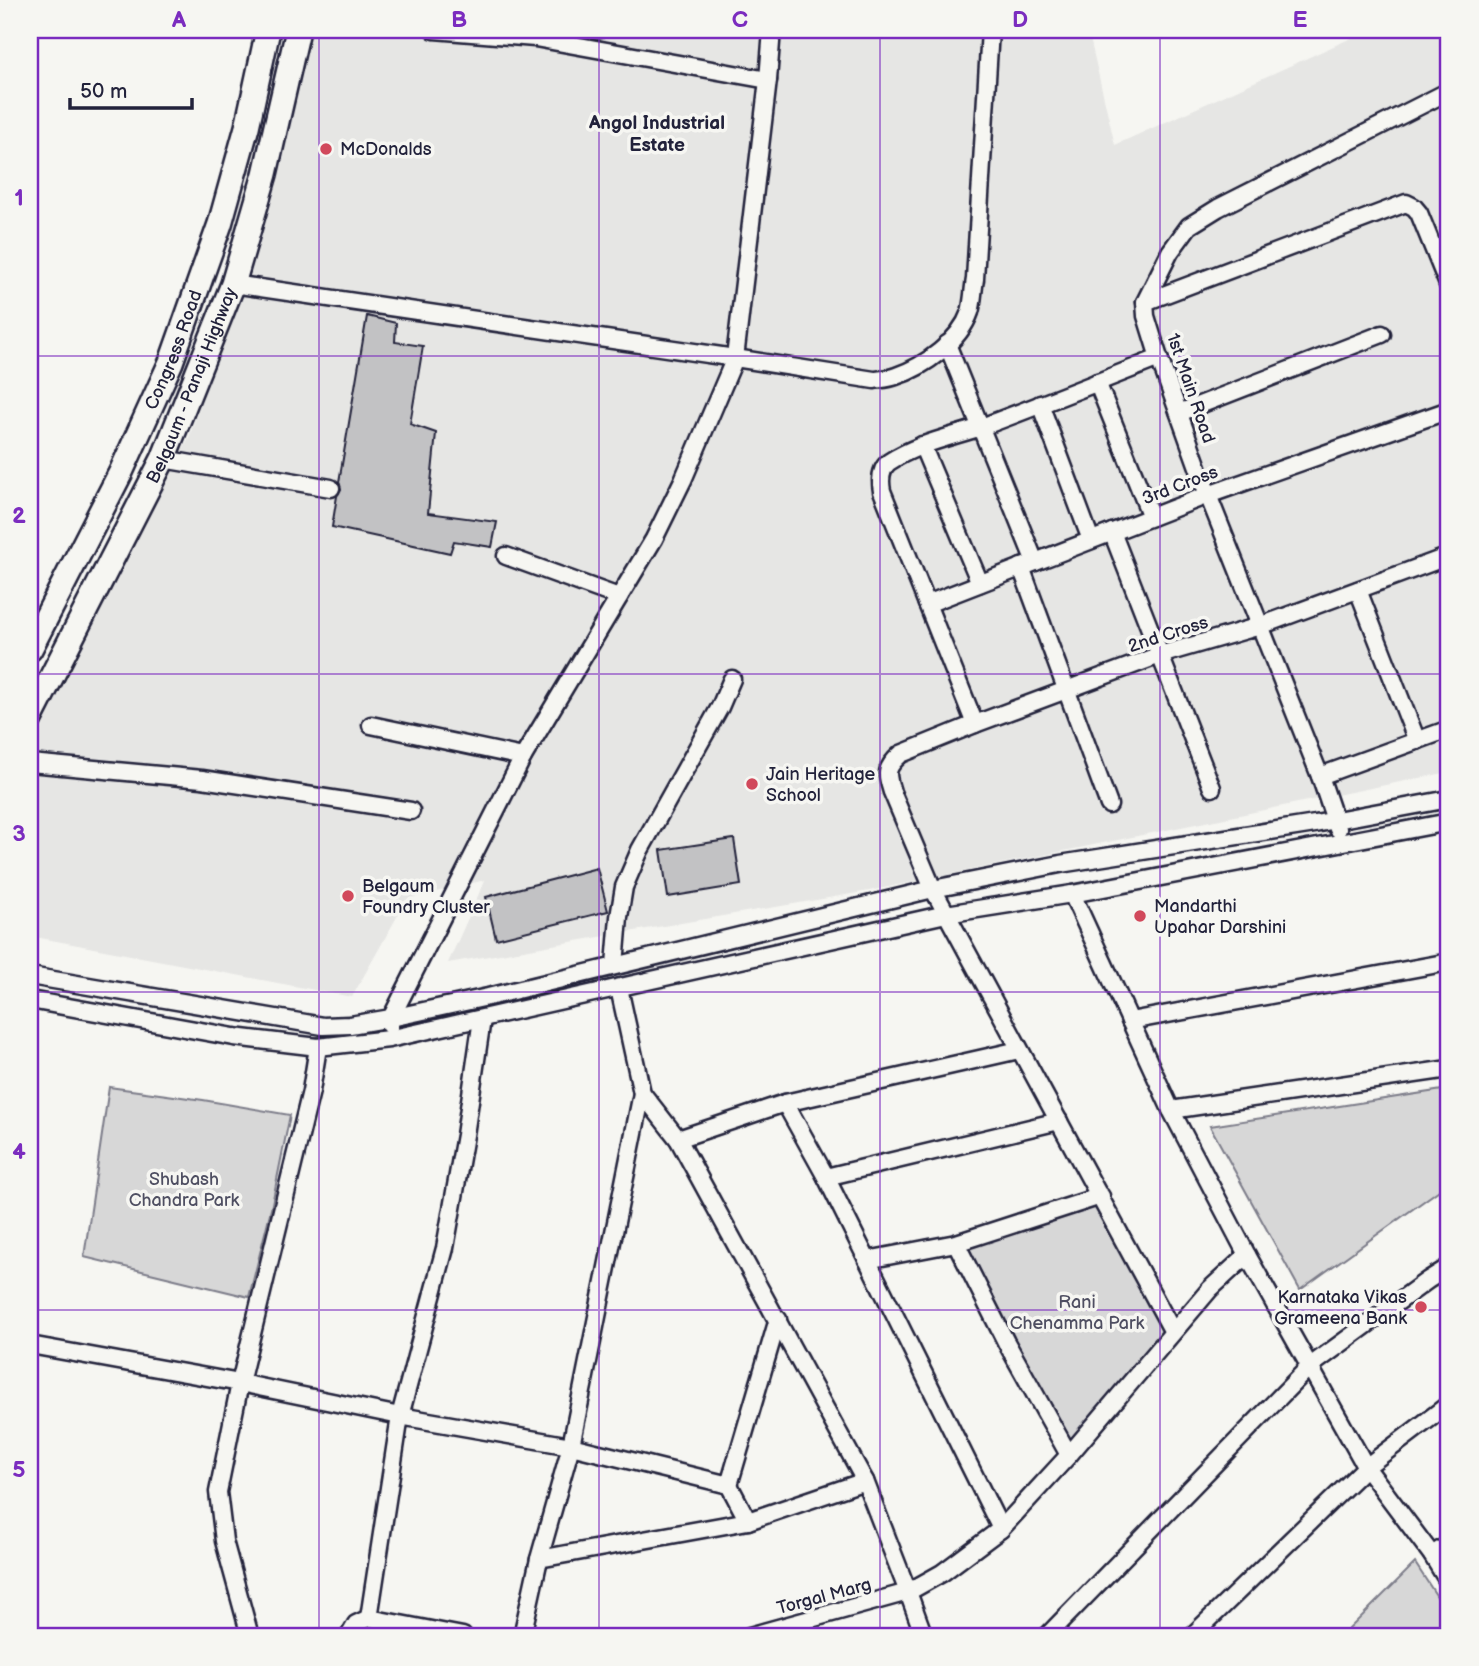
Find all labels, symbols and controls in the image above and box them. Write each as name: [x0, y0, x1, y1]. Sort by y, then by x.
text: A: [171, 6, 187, 34]
text: B: [451, 6, 467, 34]
text: C: [732, 6, 748, 34]
text: D: [1012, 6, 1028, 34]
text: E: [1293, 6, 1308, 34]
scale bar: [70, 66, 192, 110]
text: 50 m: [80, 79, 127, 104]
district label: Angol Industrial Estate: [588, 112, 725, 157]
place label: McDonalds: [340, 139, 432, 160]
marker: McDonalds: [318, 141, 334, 157]
text: 1: [14, 184, 24, 212]
street label: Belgaum - Panaji Highway: [142, 284, 242, 487]
street label: Congress Road: [141, 287, 207, 413]
street label: 1st Main Road: [1162, 331, 1219, 446]
street label: 3rd Cross: [1139, 461, 1221, 509]
text: 2: [12, 502, 26, 530]
street label: 2nd Cross: [1125, 612, 1211, 657]
place label: Jain Heritage School: [766, 764, 876, 806]
marker: Jain Heritage School: [744, 776, 760, 792]
text: 3: [12, 820, 26, 848]
place label: Belgaum Foundry Cluster: [362, 876, 490, 918]
marker: Belgaum Foundry Cluster: [340, 888, 356, 904]
place label: Mandarthi Upahar Darshini: [1154, 896, 1286, 938]
marker: Mandarthi Upahar Darshini: [1132, 908, 1148, 924]
text: 4: [12, 1138, 26, 1166]
park label: Shubash Chandra Park: [129, 1169, 240, 1211]
place label: Karnataka Vikas Grameena Bank: [1274, 1287, 1407, 1329]
park label: Rani Chenamma Park: [1010, 1292, 1145, 1334]
marker: Karnataka Vikas Grameena Bank: [1413, 1299, 1429, 1315]
text: 5: [12, 1456, 26, 1484]
street label: Torgal Marg: [775, 1574, 874, 1619]

